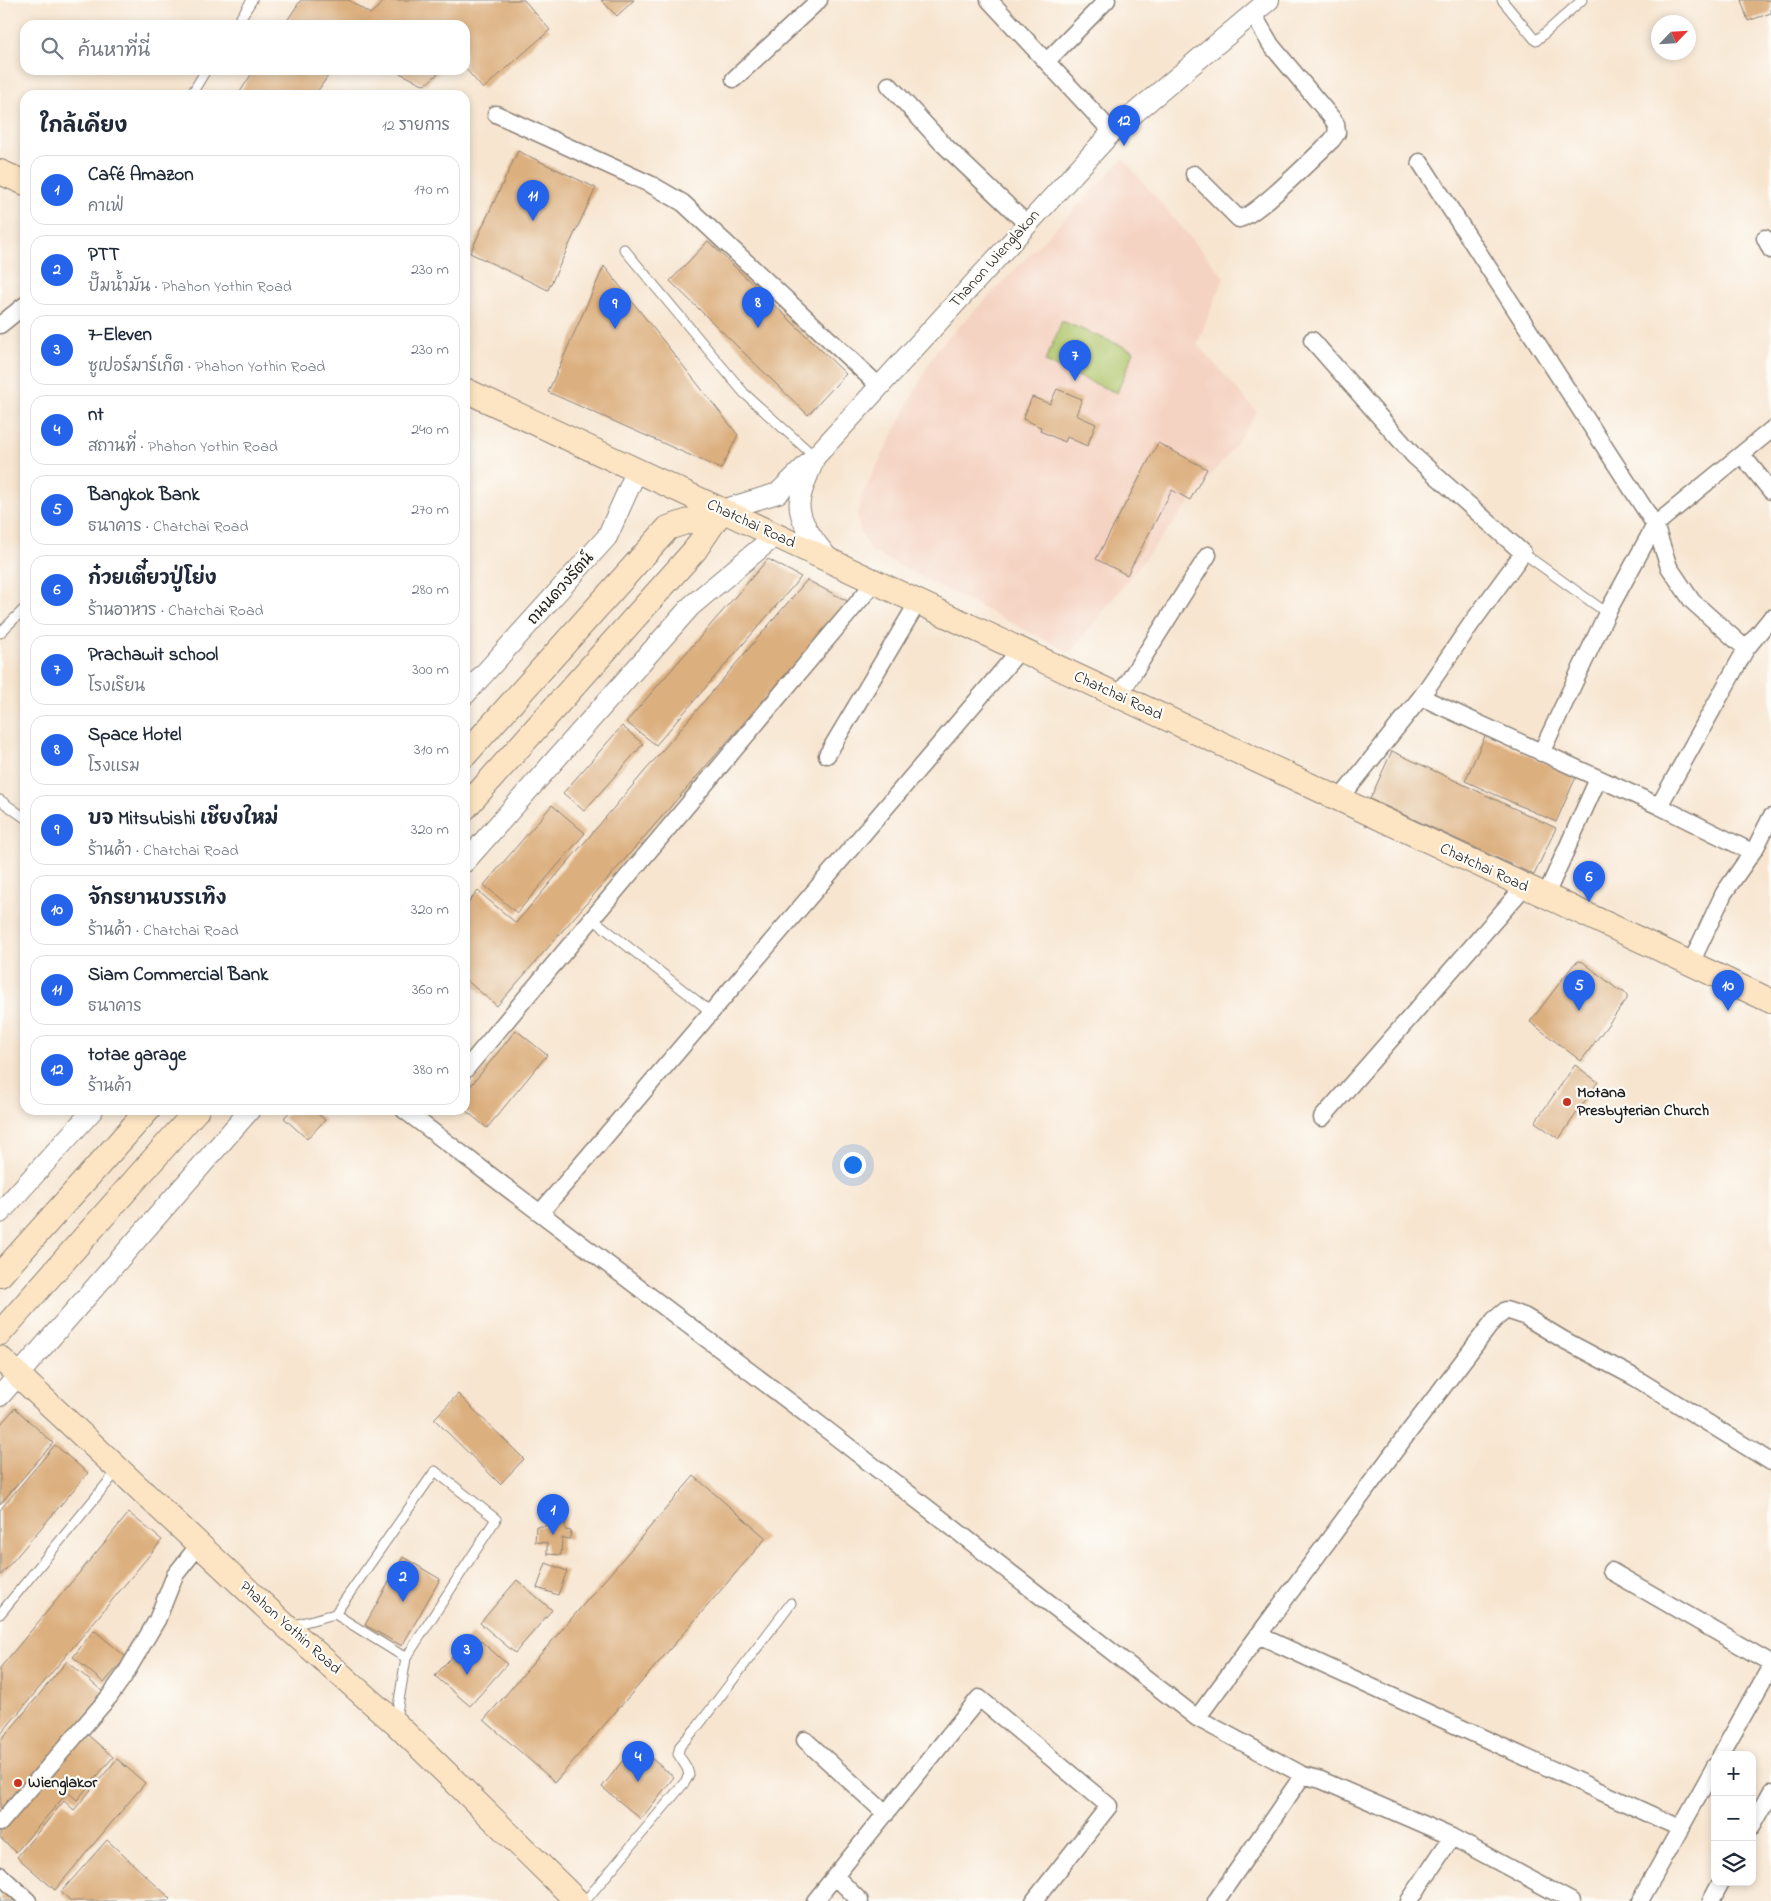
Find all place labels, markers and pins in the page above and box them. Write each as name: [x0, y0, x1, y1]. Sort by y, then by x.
pin: 12: [1108, 105, 1140, 146]
pin: 11: [517, 180, 549, 221]
pin: 8: [742, 287, 774, 328]
pin: 9: [599, 288, 631, 329]
pin: 7: [1059, 340, 1091, 381]
pin: 6: [1573, 861, 1605, 902]
pin: 5: [1563, 970, 1595, 1011]
pin: 10: [1712, 970, 1744, 1011]
place label: Motana Presbyterian Church: [1577, 1081, 1709, 1124]
marker: Motana Presbyterian Church: [1561, 1096, 1573, 1108]
pin: 1: [537, 1494, 569, 1535]
pin: 2: [387, 1561, 419, 1602]
pin: 3: [451, 1634, 483, 1675]
pin: 4: [622, 1741, 654, 1782]
place label: Wienglakor: [28, 1771, 98, 1796]
marker: Wienglakor: [12, 1777, 24, 1789]

